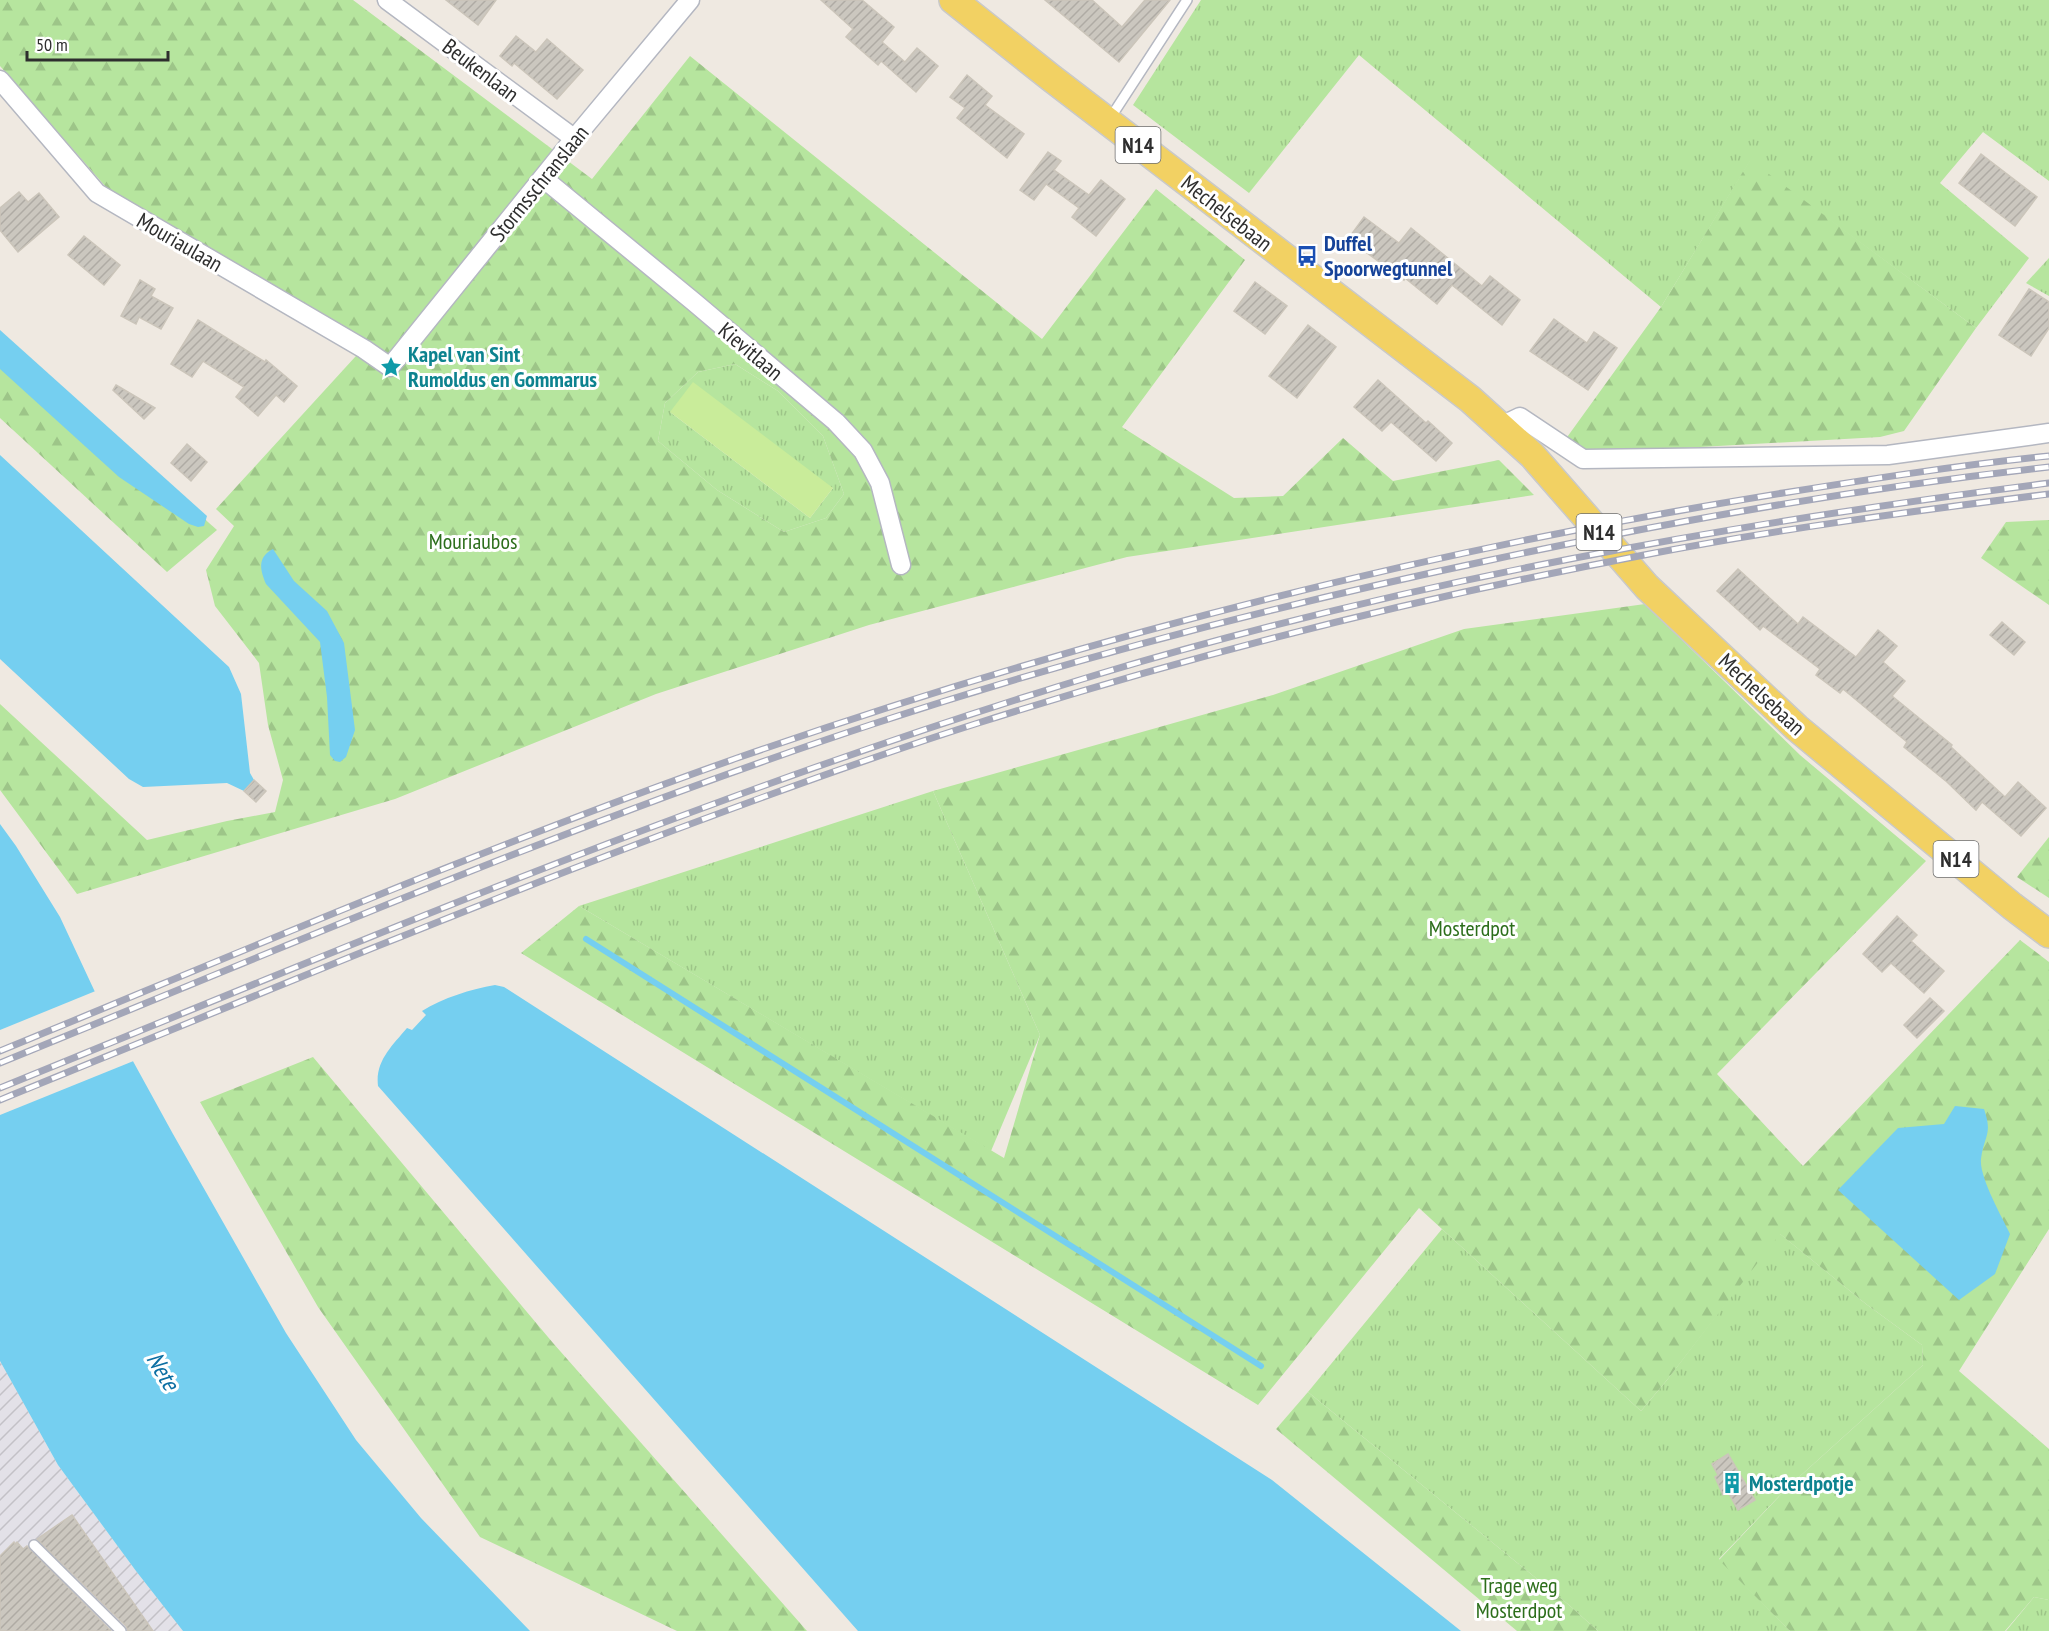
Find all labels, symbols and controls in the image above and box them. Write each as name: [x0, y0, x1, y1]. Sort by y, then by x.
scale bar: [27, 24, 168, 62]
street label: Beukenlaan: [437, 32, 525, 108]
text: 50 m: [36, 33, 68, 56]
street label: Stormsschranslaan: [483, 119, 595, 247]
road number: N14: [1116, 127, 1160, 163]
street label: Mechelsebaan: [1176, 169, 1278, 257]
street label: Mouriaulaan: [132, 206, 228, 278]
place label: Duffel Spoorwegtunnel: [1324, 229, 1453, 282]
bus stop icon: Duffel Spoorwegtunnel: [1295, 244, 1319, 268]
street label: Kievitlaan: [713, 316, 789, 386]
place label: Kapel van Sint Rumoldus en Gommarus: [408, 340, 597, 393]
place icon: Kapel van Sint Rumoldus en Gommarus: [379, 355, 403, 379]
road number: N14: [1576, 514, 1622, 550]
park label: Mouriaubos: [429, 527, 517, 555]
street label: Mechelsebaan: [1713, 647, 1811, 741]
road number: N14: [1934, 841, 1978, 877]
park label: Mosterdpot: [1429, 914, 1515, 942]
water label: Nete: [140, 1346, 187, 1398]
place label: Mosterdpotje: [1749, 1469, 1854, 1497]
building icon: Mosterdpotje: [1720, 1471, 1744, 1495]
park label: Trage weg Mosterdpot: [1476, 1571, 1562, 1624]

